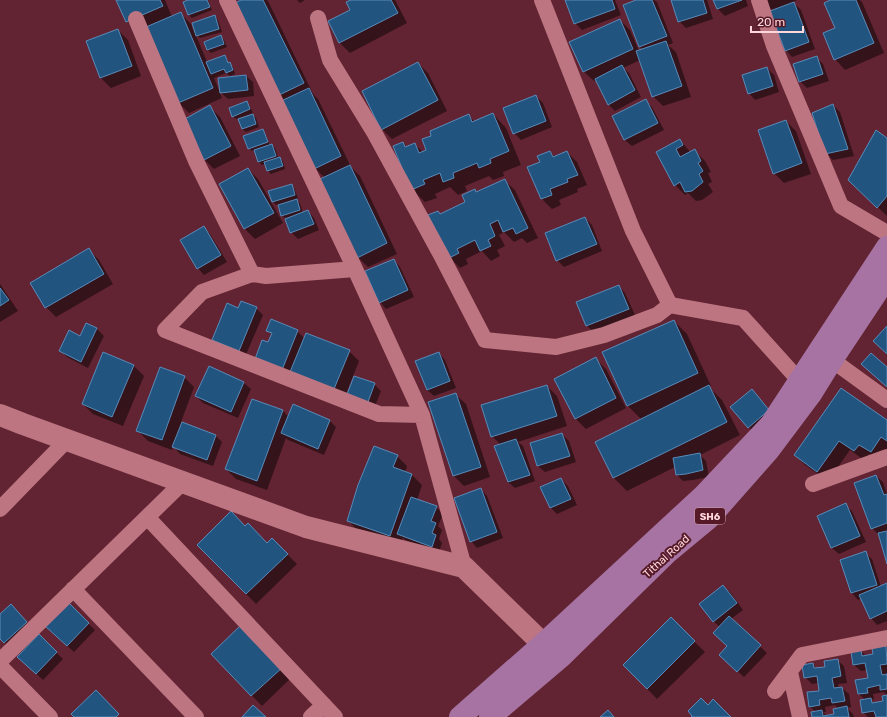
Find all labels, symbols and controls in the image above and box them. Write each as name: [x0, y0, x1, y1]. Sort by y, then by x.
scale bar: [751, 8, 803, 34]
text: 20 m: [757, 15, 785, 29]
road number: SH6: [695, 508, 725, 524]
street label: Tithal Road: [641, 532, 692, 580]

